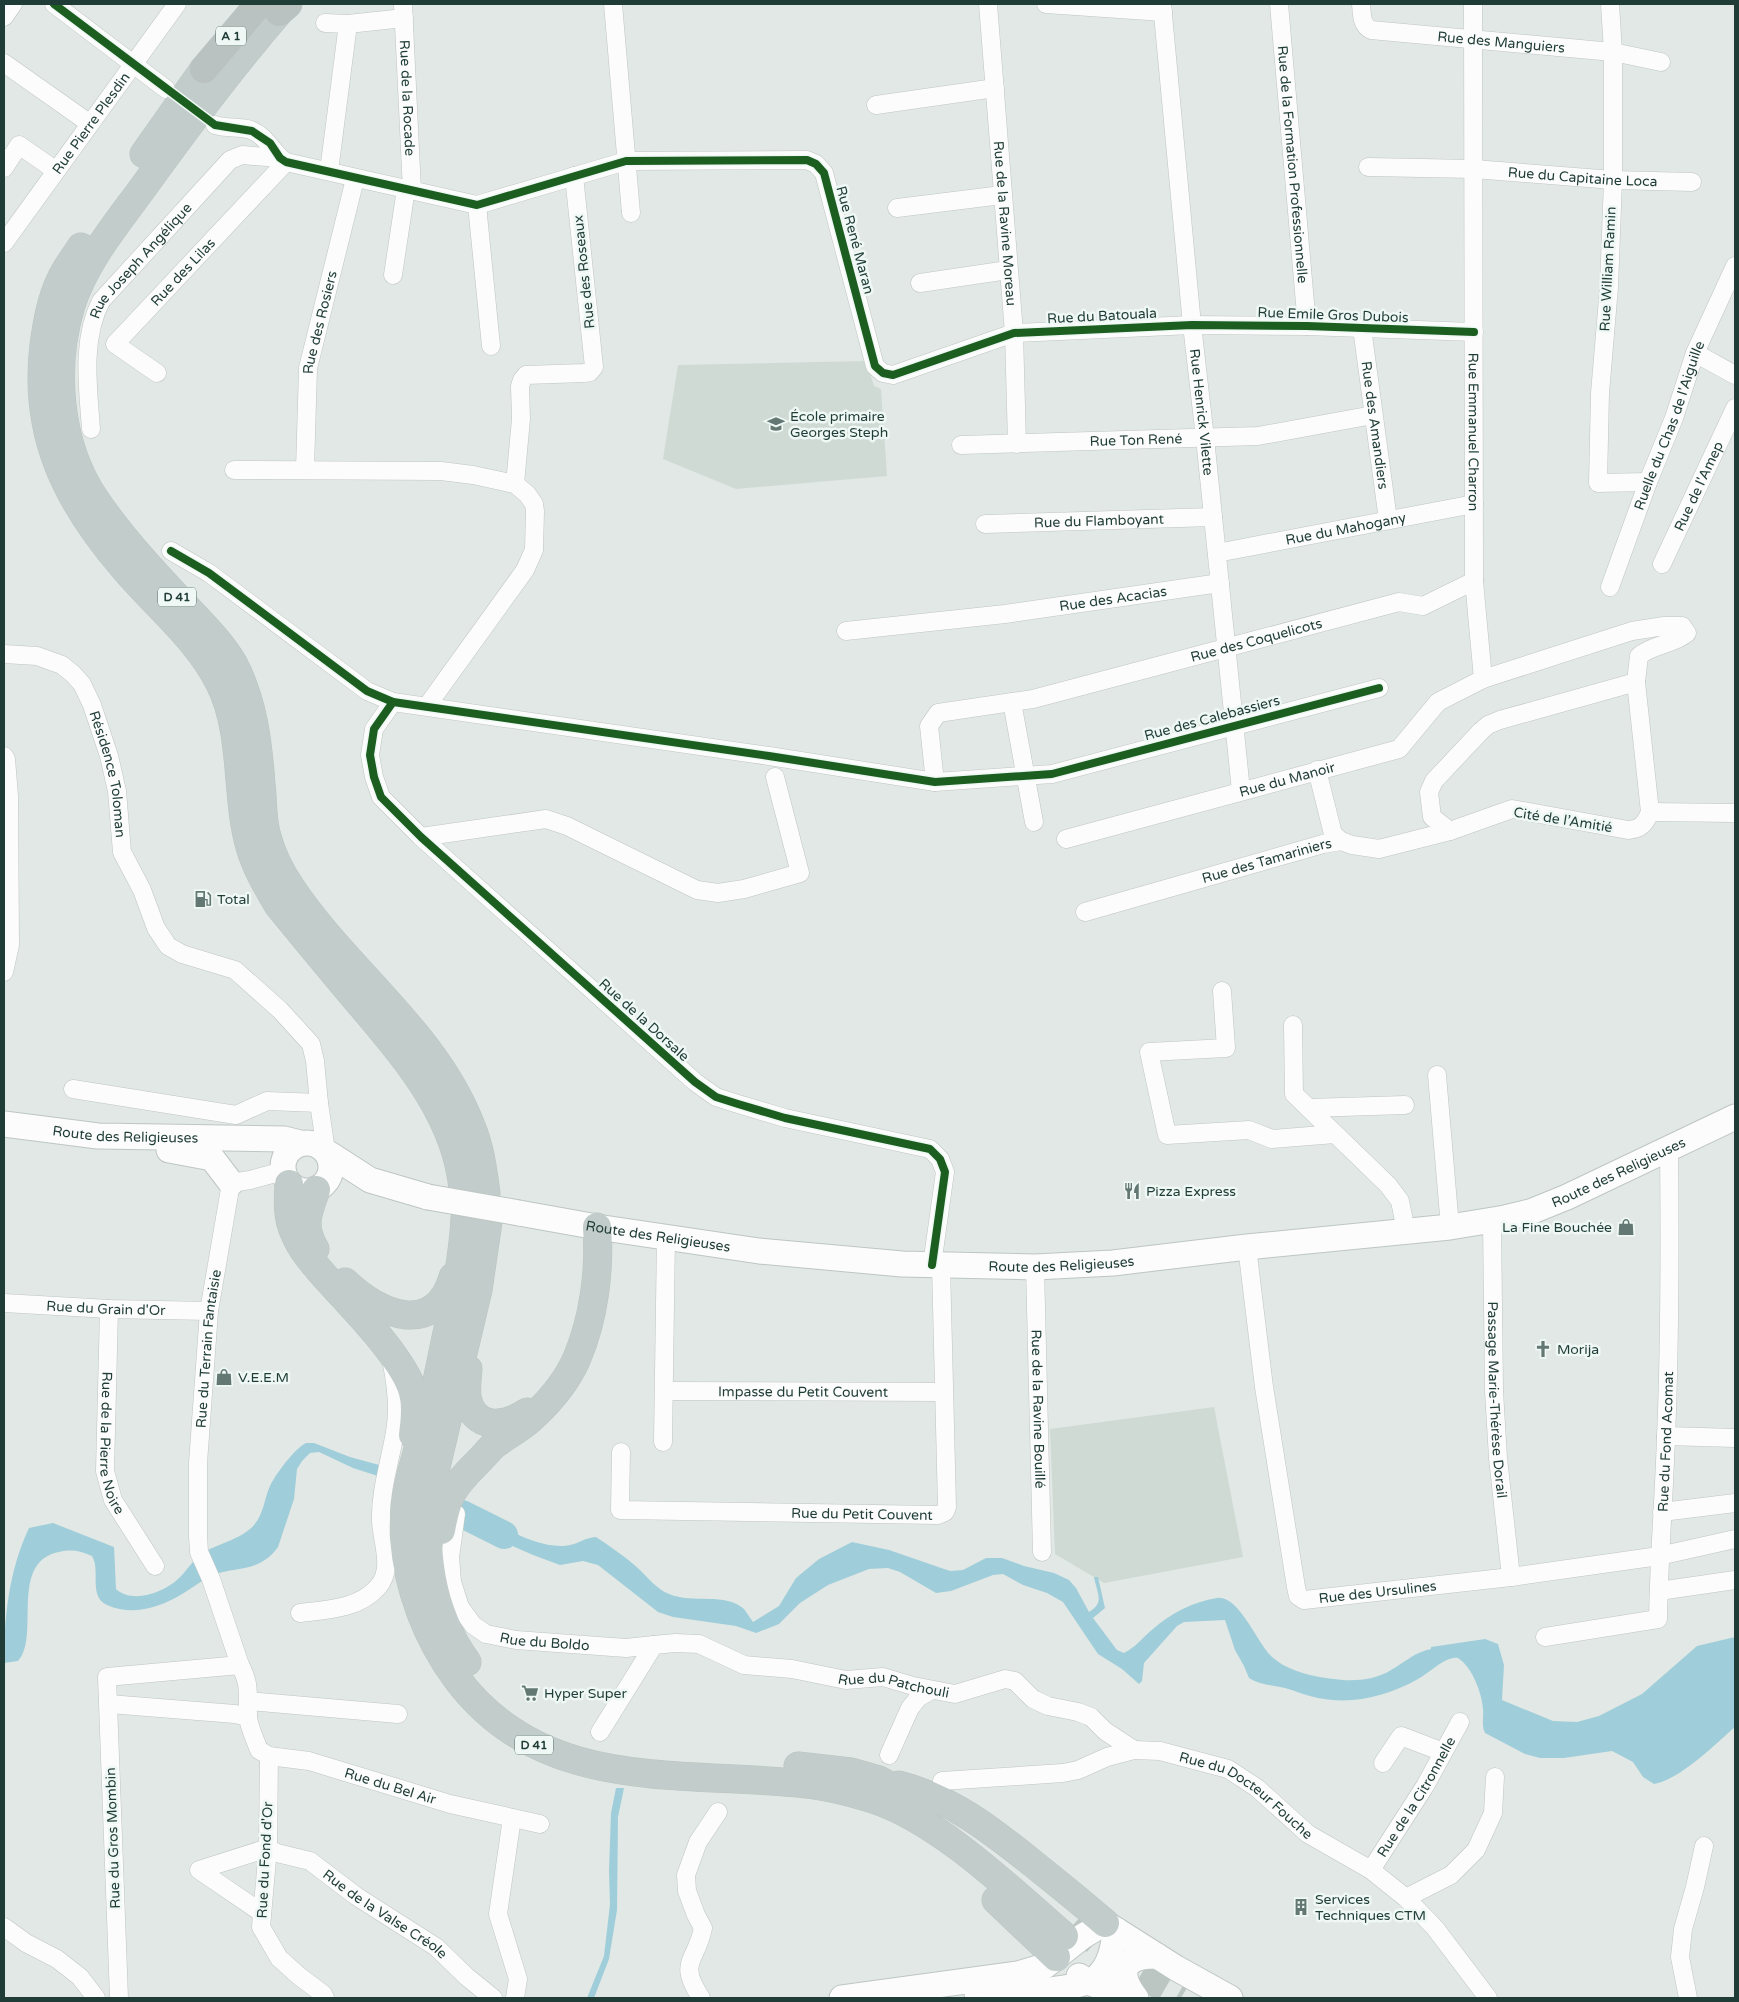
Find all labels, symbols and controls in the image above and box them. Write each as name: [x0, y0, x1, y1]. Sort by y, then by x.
road number: A 1: [216, 27, 246, 46]
street label: Rue des Manguiers: [1437, 28, 1566, 56]
street label: Rue de la Rocade: [396, 39, 419, 156]
street label: Rue de la Formation Professionnelle: [1274, 45, 1312, 284]
street label: Rue Pierre Plesdin: [48, 69, 133, 177]
street label: Rue de la Ravine Moreau: [990, 140, 1020, 307]
street label: Rue du Capitaine Loca: [1507, 163, 1658, 190]
street label: Rue René Maran: [832, 184, 878, 296]
street label: Rue Joseph Angélique: [86, 199, 195, 321]
street label: Rue William Ramin: [1596, 206, 1620, 332]
street label: Rue des Roseaux: [570, 214, 598, 330]
street label: Rue des Lilas: [147, 234, 219, 309]
street label: Rue des Rosiers: [299, 269, 340, 374]
street label: Rue Emile Gros Dubois: [1257, 304, 1409, 326]
street label: Rue du Batouala: [1047, 305, 1157, 327]
street label: Ruelle du Chas de l'Aiguille: [1630, 338, 1708, 512]
street label: Rue Henrick Vilette: [1186, 348, 1217, 476]
street label: Rue Emmanuel Charron: [1465, 353, 1482, 511]
street label: Rue des Amandiers: [1358, 360, 1392, 491]
place label: École primaire Georges Steph: [790, 408, 888, 441]
school or university icon: École primaire Georges Steph: [766, 414, 786, 434]
street label: Rue Ton René: [1089, 430, 1183, 450]
street label: Rue de l'Amep: [1670, 438, 1727, 534]
street label: Rue du Mahogany: [1284, 509, 1408, 548]
street label: Rue du Flamboyant: [1034, 510, 1165, 531]
street label: Rue des Acacias: [1058, 582, 1168, 615]
road number: D 41: [158, 588, 196, 606]
street label: Rue des Coquelicots: [1188, 614, 1324, 665]
street label: Rue des Calebassiers: [1142, 692, 1282, 744]
street label: Résidence Toloman: [86, 708, 129, 838]
street label: Rue du Manoir: [1237, 758, 1337, 800]
street label: Cité de l’Amitié: [1512, 804, 1614, 836]
street label: Rue des Tamariniers: [1200, 834, 1333, 887]
fuel station icon: Total: [193, 889, 213, 909]
place label: Total: [217, 891, 250, 908]
street label: Rue de la Dorsale: [595, 975, 693, 1065]
street label: Route des Religieuses: [51, 1122, 199, 1146]
street label: Route des Religieuses: [1549, 1133, 1688, 1211]
restaurant icon: Pizza Express: [1122, 1181, 1142, 1201]
place label: Pizza Express: [1146, 1183, 1236, 1200]
street label: Route des Religieuses: [584, 1217, 732, 1255]
shop icon: La Fine Bouchée: [1616, 1217, 1636, 1237]
place label: La Fine Bouchée: [1502, 1219, 1612, 1236]
street label: Route des Religieuses: [988, 1252, 1135, 1276]
street label: Rue du Terrain Fantaisie: [192, 1268, 225, 1429]
street label: Rue du Grain d'Or: [46, 1297, 166, 1319]
street label: Passage Marie-Thérèse Dorail: [1484, 1301, 1511, 1499]
street label: Rue de la Ravine Bouillé: [1028, 1329, 1049, 1489]
church icon: Morija: [1533, 1339, 1553, 1359]
place label: Morija: [1557, 1341, 1599, 1358]
shop icon: V.E.E.M: [214, 1367, 234, 1387]
place label: V.E.E.M: [238, 1369, 289, 1386]
street label: Rue du Fond Acomat: [1654, 1370, 1677, 1512]
street label: Rue de la Pierre Noire: [96, 1372, 128, 1517]
street label: Impasse du Petit Couvent: [718, 1383, 889, 1400]
street label: Rue du Petit Couvent: [791, 1504, 934, 1523]
street label: Rue des Ursulines: [1318, 1577, 1438, 1607]
street label: Rue du Boldo: [498, 1628, 590, 1654]
street label: Rue du Patchouli: [836, 1668, 951, 1701]
supermarket icon: Hyper Super: [520, 1683, 540, 1703]
place label: Hyper Super: [544, 1685, 628, 1702]
street label: Rue de la Citronnelle: [1373, 1734, 1459, 1860]
road number: D 41: [515, 1736, 553, 1754]
street label: Rue du Docteur Fouche: [1177, 1748, 1316, 1843]
street label: Rue du Bel Air: [342, 1764, 439, 1808]
street label: Rue du Gros Mombin: [102, 1767, 124, 1909]
street label: Rue du Fond d'Or: [253, 1800, 277, 1919]
street label: Rue de la Valse Créole: [320, 1866, 451, 1962]
place label: Services Techniques CTM: [1315, 1891, 1426, 1924]
building icon: Services Techniques CTM: [1291, 1897, 1311, 1917]

